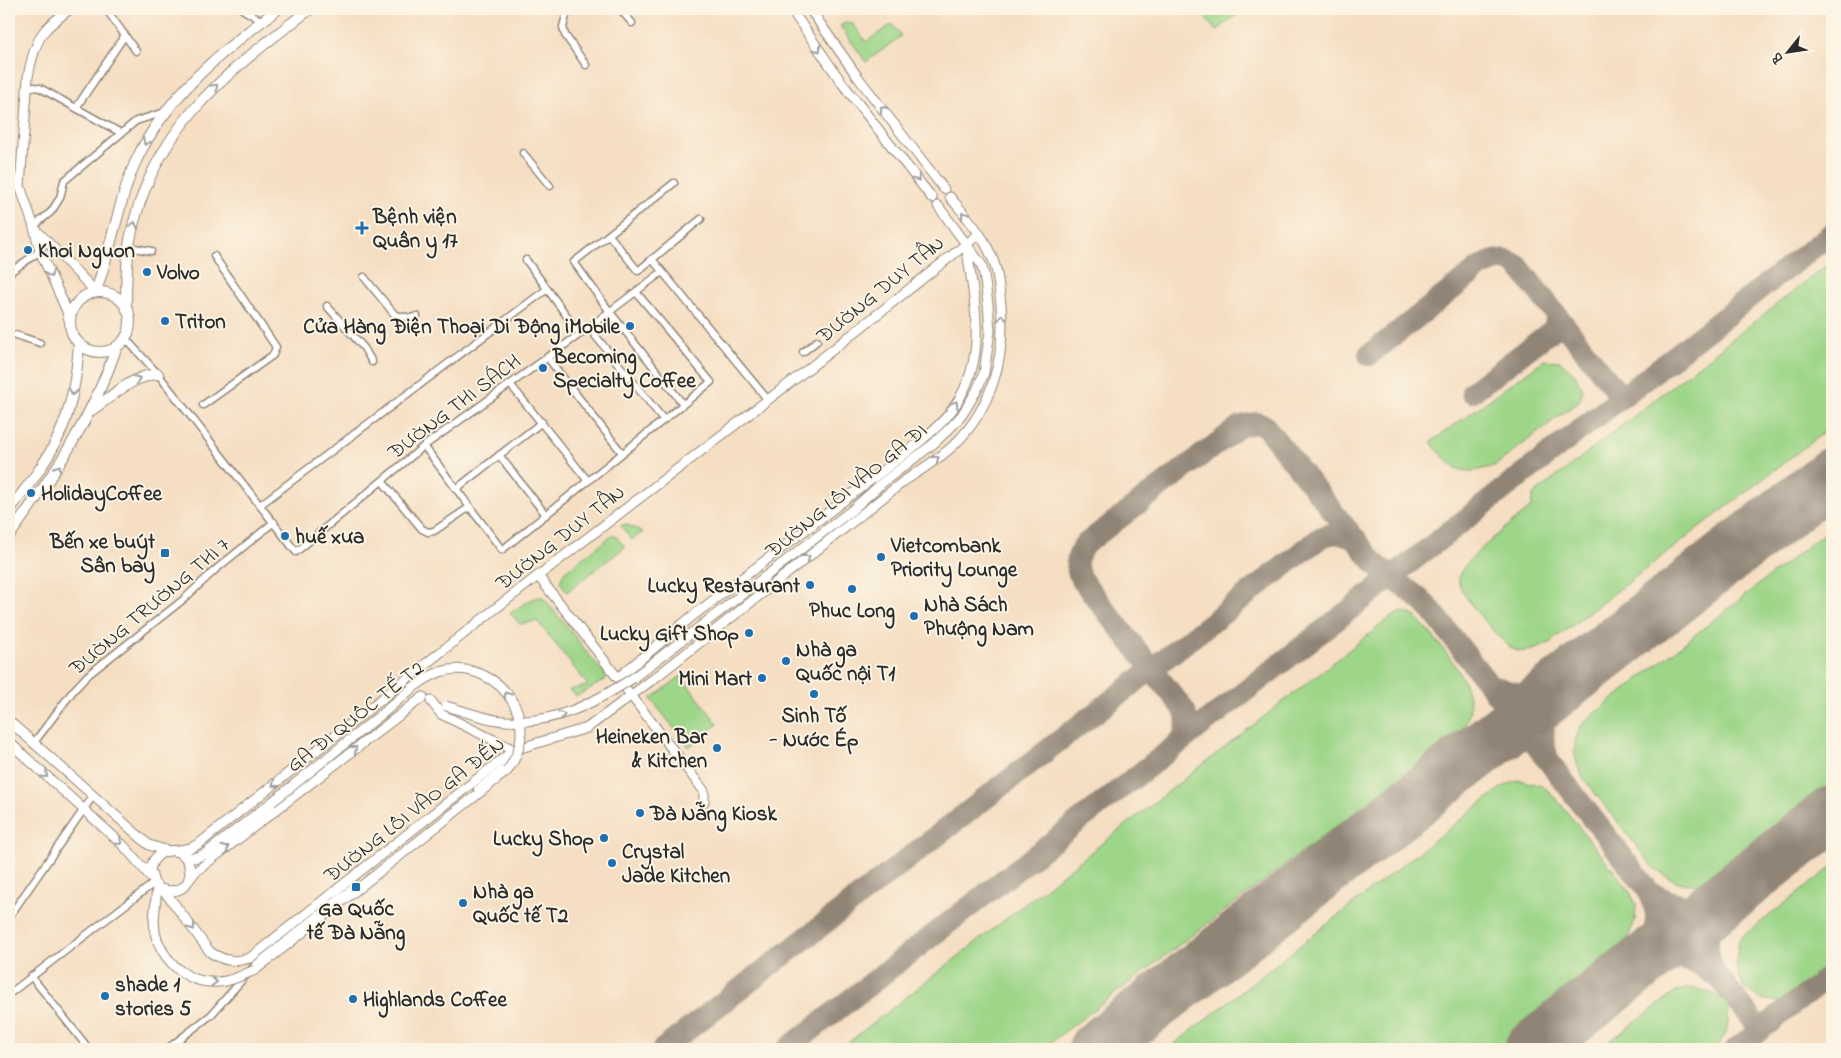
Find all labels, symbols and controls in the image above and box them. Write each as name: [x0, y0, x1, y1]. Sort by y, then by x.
north arrow: [1764, 28, 1814, 78]
one-way arrow: [812, 43, 821, 53]
text: B: [1766, 48, 1790, 68]
one-way arrow: [209, 83, 218, 92]
one-way arrow: [880, 106, 888, 115]
one-way arrow: [142, 137, 152, 146]
one-way arrow: [911, 172, 920, 182]
place label: Bệnh viện Quân y 17: [372, 203, 458, 259]
one-way arrow: [962, 212, 970, 221]
one-way arrow: [128, 220, 139, 229]
marker: Bệnh viện Quân y 17: [355, 221, 369, 235]
street label: ĐƯỜNG DUY TÂN: [809, 228, 952, 352]
place label: Khoi Nguon: [38, 237, 135, 269]
marker: Khoi Nguon: [22, 244, 34, 256]
place label: Volvo: [156, 259, 200, 289]
marker: Volvo: [141, 266, 153, 278]
one-way arrow: [43, 269, 54, 278]
place label: Triton: [175, 308, 226, 338]
place label: Cửa Hàng Điện Thoại Di Động iMobile: [303, 313, 621, 345]
one-way arrow: [996, 314, 1007, 322]
marker: Triton: [159, 315, 171, 327]
marker: Cửa Hàng Điện Thoại Di Động iMobile: [624, 320, 636, 332]
place label: Becoming Specialty Coffee: [552, 343, 696, 399]
street label: ĐƯỜNG THI SÁCH: [381, 347, 528, 468]
marker: Becoming Specialty Coffee: [537, 362, 549, 374]
one-way arrow: [132, 375, 141, 386]
one-way arrow: [68, 388, 78, 397]
one-way arrow: [948, 401, 958, 410]
street label: ĐƯỜNG LỐI VÀO GA ĐI: [759, 417, 935, 567]
one-way arrow: [930, 456, 940, 465]
one-way arrow: [51, 464, 61, 473]
street label: ĐƯỜNG DUY TÂN: [488, 477, 632, 599]
place label: HolidayCoffee: [41, 480, 163, 512]
marker: HolidayCoffee: [25, 487, 37, 499]
place label: huế xưa: [295, 523, 364, 553]
place label: Bến xe buýt Sân bay: [49, 528, 156, 584]
marker: huế xưa: [279, 530, 291, 542]
street label: ĐƯỜNG TRƯỜNG THI 7: [63, 531, 237, 684]
place label: Vietcombank Priority Lounge: [890, 532, 1018, 588]
marker: Bến xe buýt Sân bay: [159, 547, 171, 559]
marker: Vietcombank Priority Lounge: [875, 551, 887, 563]
one-way arrow: [801, 555, 810, 563]
place label: Lucky Restaurant: [648, 572, 801, 604]
marker: Lucky Restaurant: [804, 579, 816, 591]
marker: Phuc Long: [846, 583, 858, 595]
place label: Nhà Sách Phưộng Nam: [924, 591, 1034, 647]
place label: Phuc Long: [809, 597, 895, 629]
marker: Nhà Sách Phưộng Nam: [908, 610, 920, 622]
place label: Lucky Gift Shop: [600, 620, 739, 652]
marker: Lucky Gift Shop: [743, 627, 755, 639]
place label: Nhà ga Quốc nội T1: [796, 636, 896, 690]
street label: GA ĐI QUỐC TẾ T2: [281, 654, 431, 781]
marker: Nhà ga Quốc nội T1: [780, 655, 792, 667]
place label: Mini Mart: [678, 665, 753, 695]
marker: Mini Mart: [756, 672, 768, 684]
marker: Sinh Tố - Nước Ép: [808, 688, 820, 700]
one-way arrow: [504, 691, 513, 701]
place label: Sinh Tố - Nước Ép: [769, 702, 858, 756]
one-way arrow: [557, 710, 566, 720]
place label: Heineken Bar & Kitchen: [596, 723, 707, 777]
street label: ĐƯỜNG LỐI VÀO GA ĐẾN: [317, 730, 512, 891]
marker: Heineken Bar & Kitchen: [711, 742, 723, 754]
one-way arrow: [348, 746, 358, 755]
one-way arrow: [39, 769, 48, 778]
one-way arrow: [271, 779, 280, 788]
place label: Đà Nẵng Kiosk: [649, 800, 777, 832]
marker: Đà Nẵng Kiosk: [634, 807, 646, 819]
place label: Lucky Shop: [493, 825, 594, 857]
marker: Lucky Shop: [598, 832, 610, 844]
one-way arrow: [113, 836, 122, 845]
place label: Crystal Jade Kitchen: [622, 838, 730, 892]
one-way arrow: [220, 846, 229, 854]
marker: Crystal Jade Kitchen: [606, 857, 618, 869]
place label: Nhà ga Quốc tế T2: [473, 878, 569, 932]
marker: Ga Quốc tế Đà Nẵng: [350, 881, 362, 893]
place label: Ga Quốc tế Đà Nẵng: [306, 895, 405, 951]
marker: Nhà ga Quốc tế T2: [457, 897, 469, 909]
one-way arrow: [186, 921, 195, 931]
place label: shade 1 stories 5: [115, 971, 191, 1025]
one-way arrow: [211, 977, 219, 987]
place label: Highlands Coffee: [363, 986, 507, 1018]
marker: shade 1 stories 5: [99, 990, 111, 1002]
marker: Highlands Coffee: [347, 993, 359, 1005]

